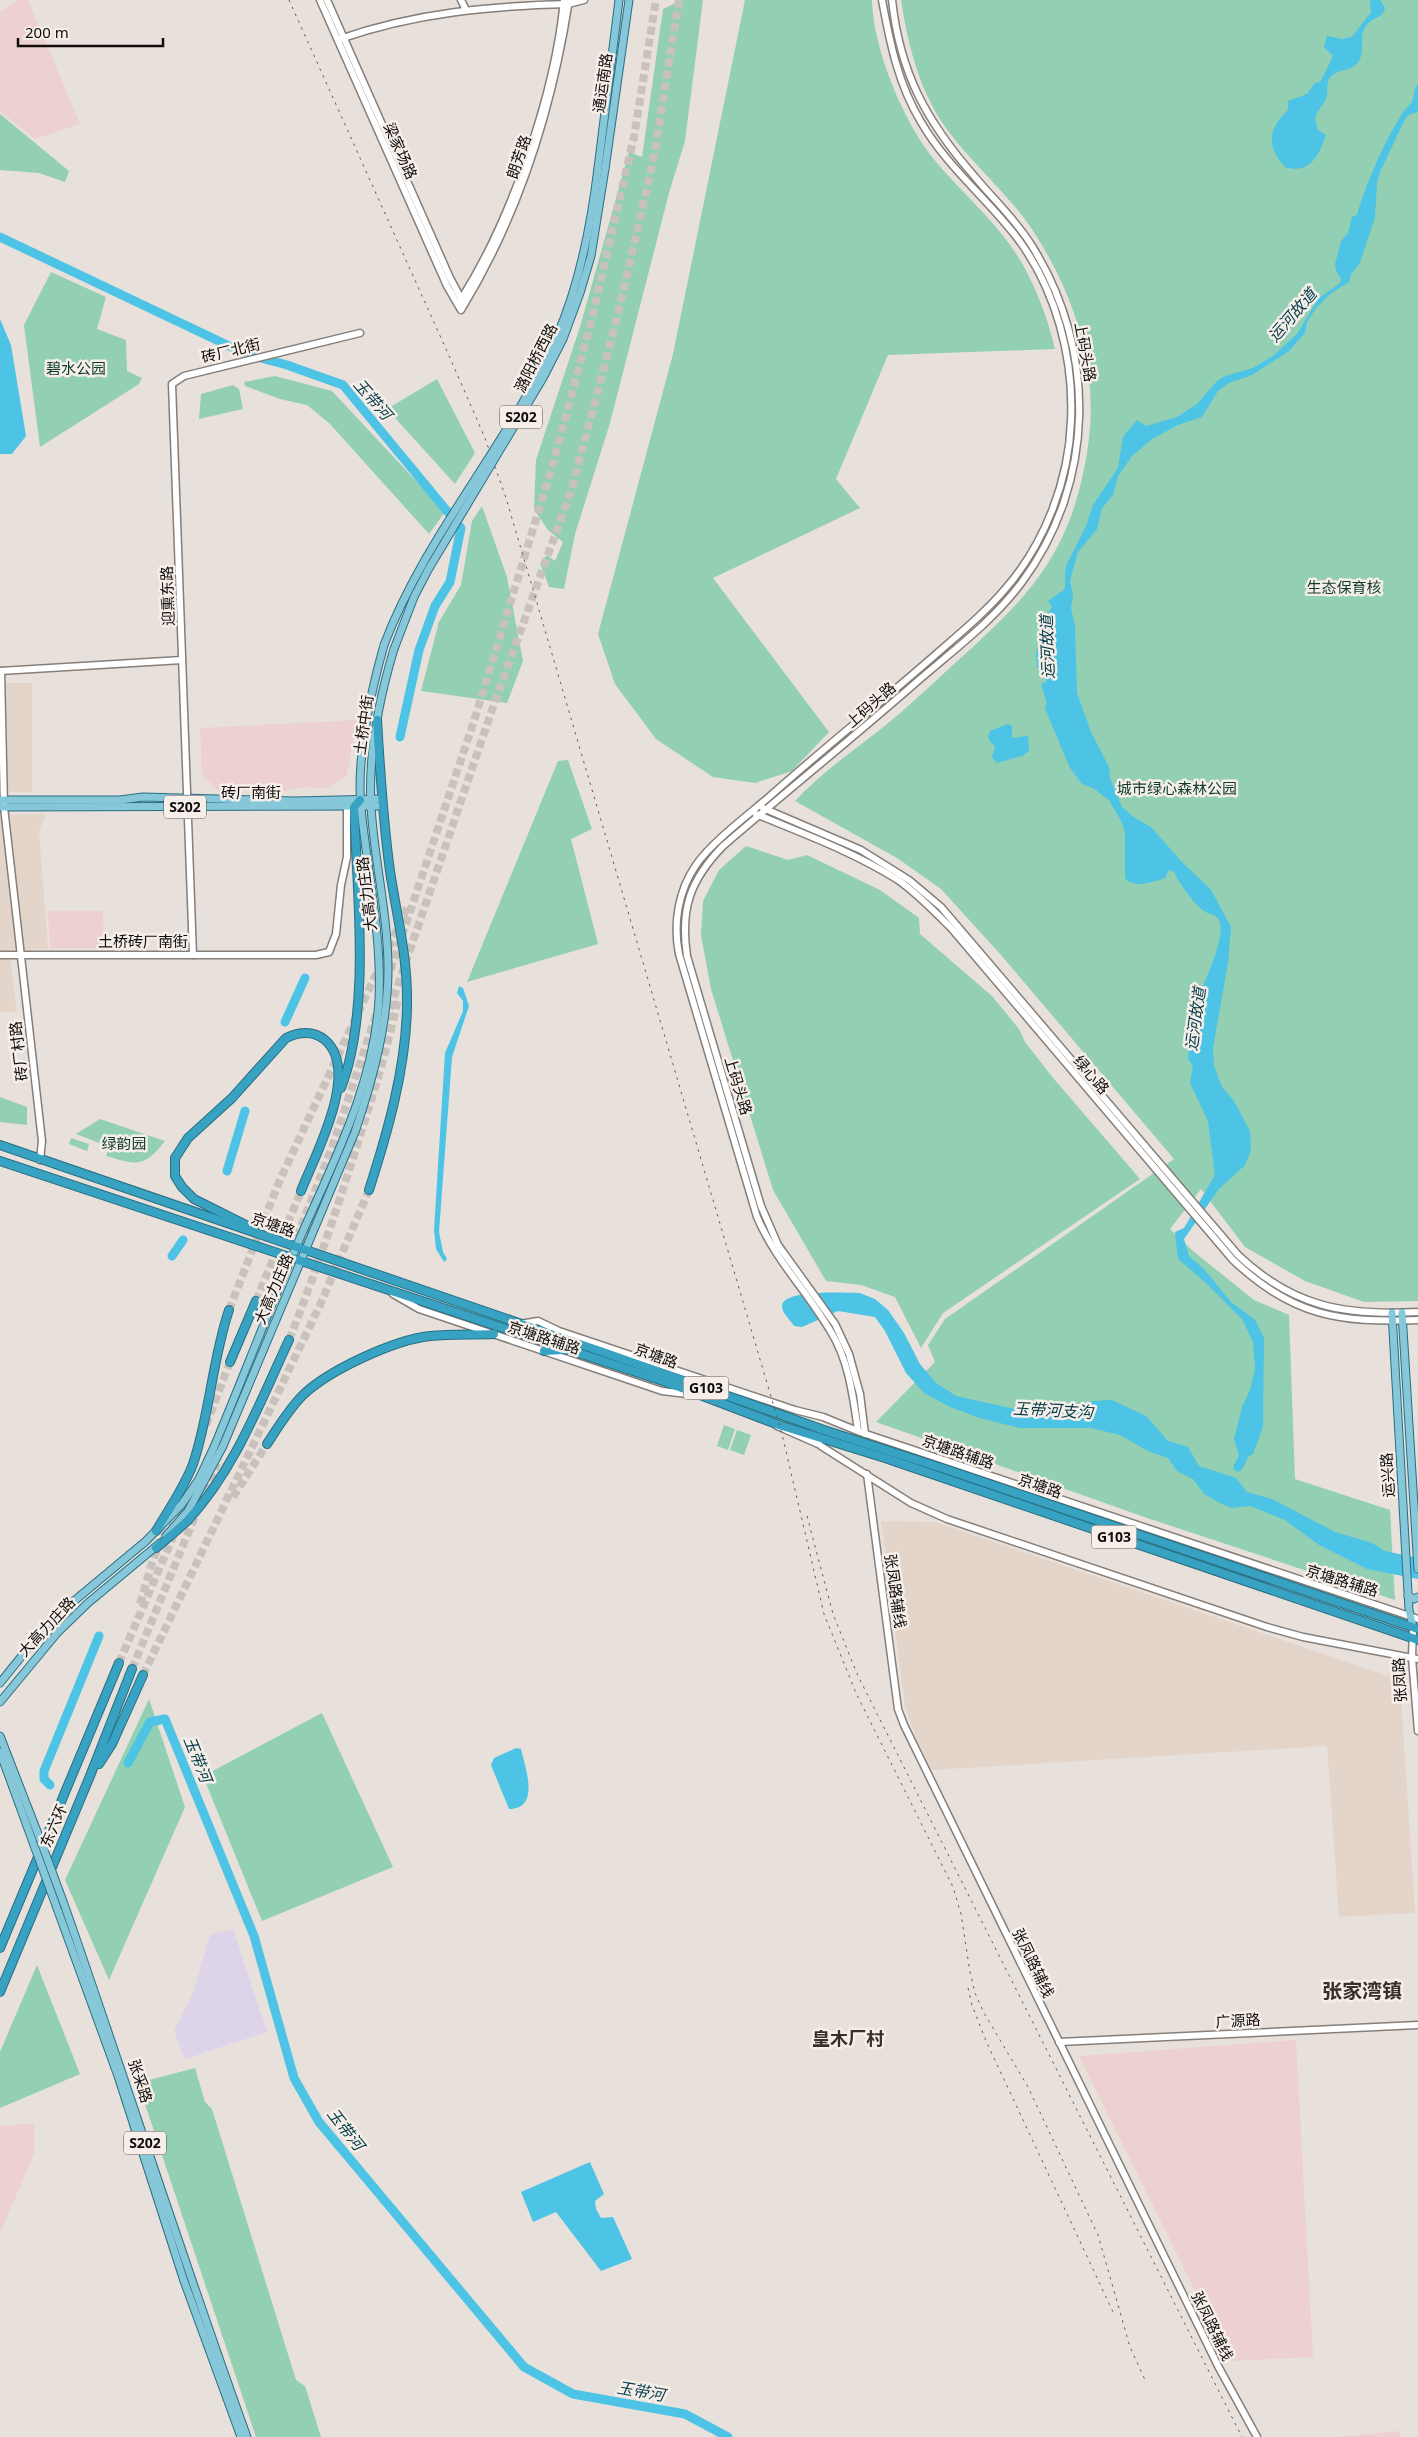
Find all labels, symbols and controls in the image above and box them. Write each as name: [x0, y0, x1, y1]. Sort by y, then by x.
scale bar: [18, 15, 162, 47]
text: 200 m: [25, 22, 69, 42]
street label: 通运南路: [588, 52, 616, 114]
street label: 梁家场路: [380, 119, 422, 182]
street label: 朗芳路: [501, 132, 535, 181]
water label: 运河故道: [1263, 282, 1323, 346]
street label: 潞阳桥西路: [509, 320, 561, 396]
street label: 上码头路: [1071, 321, 1101, 383]
street label: 砖厂北街: [199, 333, 262, 367]
park label: 碧水公园: [46, 358, 106, 378]
water label: 玉带河: [349, 374, 399, 427]
road number: S202: [500, 406, 542, 428]
street label: 迎熏东路: [156, 566, 178, 626]
park label: 生态保育核: [1306, 577, 1382, 597]
water label: 运河故道: [1035, 613, 1059, 679]
street label: 上码头路: [841, 677, 900, 731]
street label: 土桥中街: [349, 694, 377, 756]
park label: 城市绿心森林公园: [1117, 778, 1237, 798]
street label: 砖厂南街: [221, 782, 281, 802]
road number: S202: [164, 796, 206, 819]
street label: 大高力庄路: [352, 856, 381, 933]
street label: 土桥砖厂南街: [98, 931, 188, 951]
water label: 运河故道: [1180, 984, 1211, 1052]
street label: 砖厂村路: [4, 1020, 32, 1082]
street label: 绿心路: [1069, 1051, 1114, 1098]
street label: 上码头路: [721, 1054, 757, 1117]
park label: 绿韵园: [101, 1133, 147, 1153]
street label: 京塘路: [249, 1207, 298, 1241]
street label: 大高力庄路: [249, 1250, 297, 1327]
street label: 京塘路辅路: [506, 1316, 583, 1358]
street label: 京塘路: [632, 1338, 681, 1372]
road number: G103: [684, 1376, 728, 1400]
water label: 玉带河支沟: [1012, 1397, 1096, 1423]
street label: 京塘路辅路: [920, 1429, 997, 1473]
street label: 运兴路: [1376, 1452, 1398, 1498]
street label: 京塘路: [1016, 1468, 1065, 1502]
road number: G103: [1092, 1525, 1136, 1548]
street label: 张凤路辅线: [881, 1552, 911, 1629]
street label: 京塘路辅路: [1303, 1560, 1381, 1601]
street label: 大高力庄路: [13, 1592, 79, 1661]
street label: 张凤路: [1388, 1657, 1410, 1703]
water label: 玉带河: [179, 1733, 218, 1788]
street label: 东六环: [35, 1801, 71, 1850]
street label: 张凤路辅线: [1008, 1924, 1059, 2001]
district label: 张家湾镇: [1322, 1977, 1402, 2004]
street label: 广源路: [1215, 2009, 1261, 2031]
district label: 皇木厂村: [812, 2026, 884, 2050]
street label: 张采路: [124, 2056, 157, 2105]
water label: 玉带河: [323, 2103, 371, 2157]
road number: S202: [124, 2132, 166, 2154]
street label: 张凤路辅线: [1187, 2287, 1238, 2364]
water label: 玉带河: [615, 2376, 669, 2407]

